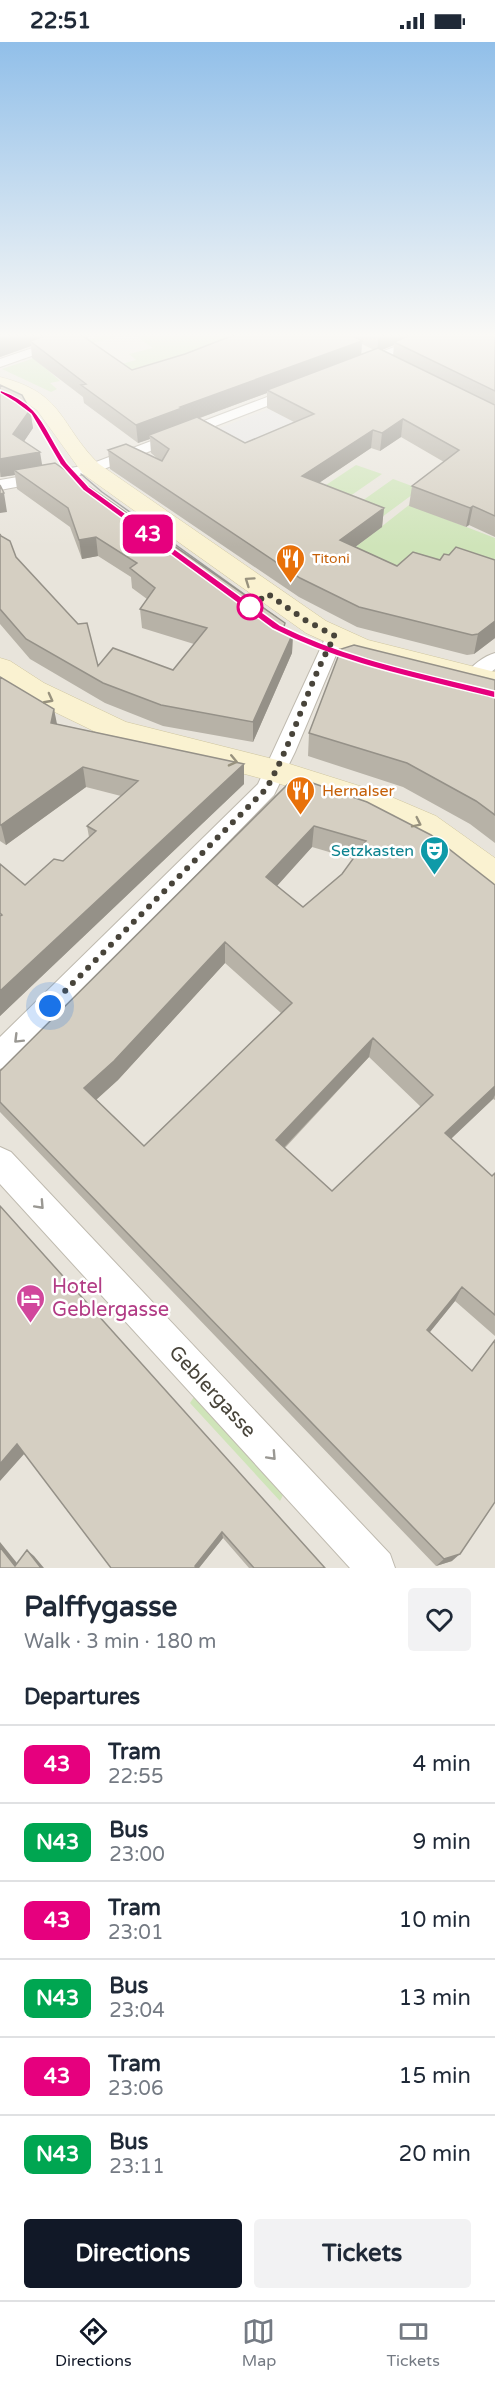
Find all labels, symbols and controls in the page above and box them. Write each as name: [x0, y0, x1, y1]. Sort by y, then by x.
text: 22:51: [30, 8, 91, 34]
line badge: 43: [121, 514, 175, 554]
text: 43: [135, 522, 161, 547]
restaurant icon: Titoni: [275, 542, 307, 584]
place label: Titoni: [312, 550, 350, 567]
one-way arrow: [245, 577, 256, 588]
unlabelled marker: [237, 594, 263, 620]
one-way arrow: [43, 691, 54, 703]
one-way arrow: [228, 753, 238, 766]
restaurant icon: Hernalser: [285, 774, 317, 816]
place label: Hernalser: [322, 781, 395, 801]
one-way arrow: [411, 815, 422, 827]
theatre icon: Setzkasten: [419, 834, 451, 876]
place label: Setzkasten: [331, 841, 414, 861]
your location: [35, 991, 65, 1021]
one-way arrow: [14, 1031, 25, 1042]
one-way arrow: [33, 1198, 44, 1209]
place label: Hotel Geblergasse: [52, 1275, 169, 1322]
hotel icon: Hotel Geblergasse: [15, 1282, 47, 1324]
street label: Geblergasse: [164, 1341, 261, 1443]
one-way arrow: [265, 1449, 276, 1459]
button: heart: [408, 1588, 471, 1651]
text: Palffygasse: [24, 1590, 177, 1624]
text: Walk · 3 min · 180 m: [24, 1630, 216, 1654]
text: Departures: [24, 1684, 140, 1710]
text: Tram: [108, 1739, 161, 1765]
text: 4 min: [412, 1751, 471, 1777]
text: 43: [44, 1752, 70, 1777]
text: 22:55: [108, 1765, 163, 1789]
text: Bus: [109, 1817, 148, 1843]
text: 9 min: [412, 1829, 471, 1855]
text: N43: [36, 1830, 79, 1855]
text: 23:00: [109, 1843, 165, 1867]
text: Tram: [108, 1895, 161, 1921]
text: 10 min: [399, 1907, 471, 1933]
text: 43: [44, 1908, 70, 1933]
text: 23:01: [108, 1921, 163, 1945]
text: Bus: [109, 1973, 148, 1999]
text: 13 min: [399, 1985, 471, 2011]
text: N43: [36, 1986, 79, 2011]
text: 23:04: [109, 1999, 165, 2023]
text: Tram: [108, 2051, 161, 2077]
text: 15 min: [399, 2063, 471, 2089]
text: 43: [44, 2064, 70, 2089]
text: 23:06: [108, 2077, 163, 2101]
text: Bus: [109, 2129, 148, 2155]
text: 20 min: [399, 2141, 471, 2167]
text: N43: [36, 2142, 79, 2167]
text: 23:11: [109, 2155, 165, 2179]
button: Directions: [24, 2219, 242, 2288]
button: Tickets: [254, 2219, 471, 2288]
tab: Directions: [55, 2315, 132, 2371]
tab: Map: [242, 2315, 276, 2371]
tab: Tickets: [386, 2315, 440, 2371]

